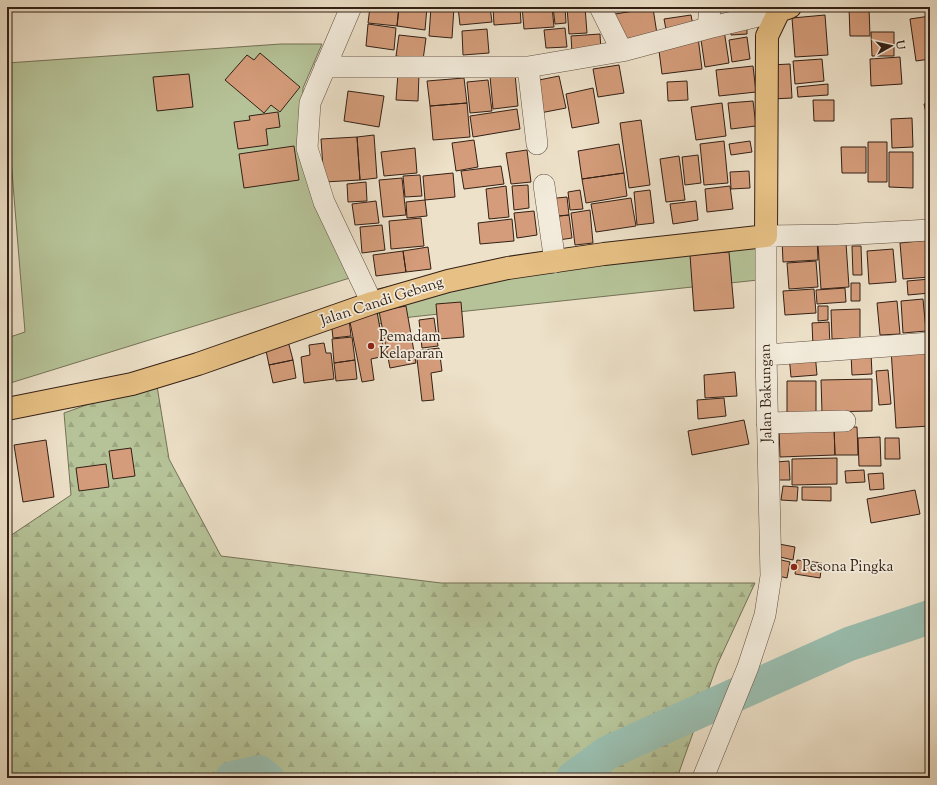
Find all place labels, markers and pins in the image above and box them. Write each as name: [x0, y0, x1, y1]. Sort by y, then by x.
place label: Pemadam Kelaparan: [379, 327, 444, 365]
marker: Pemadam Kelaparan: [366, 341, 376, 351]
place label: Pesona Pingka: [802, 557, 894, 578]
marker: Pesona Pingka: [789, 562, 799, 572]

